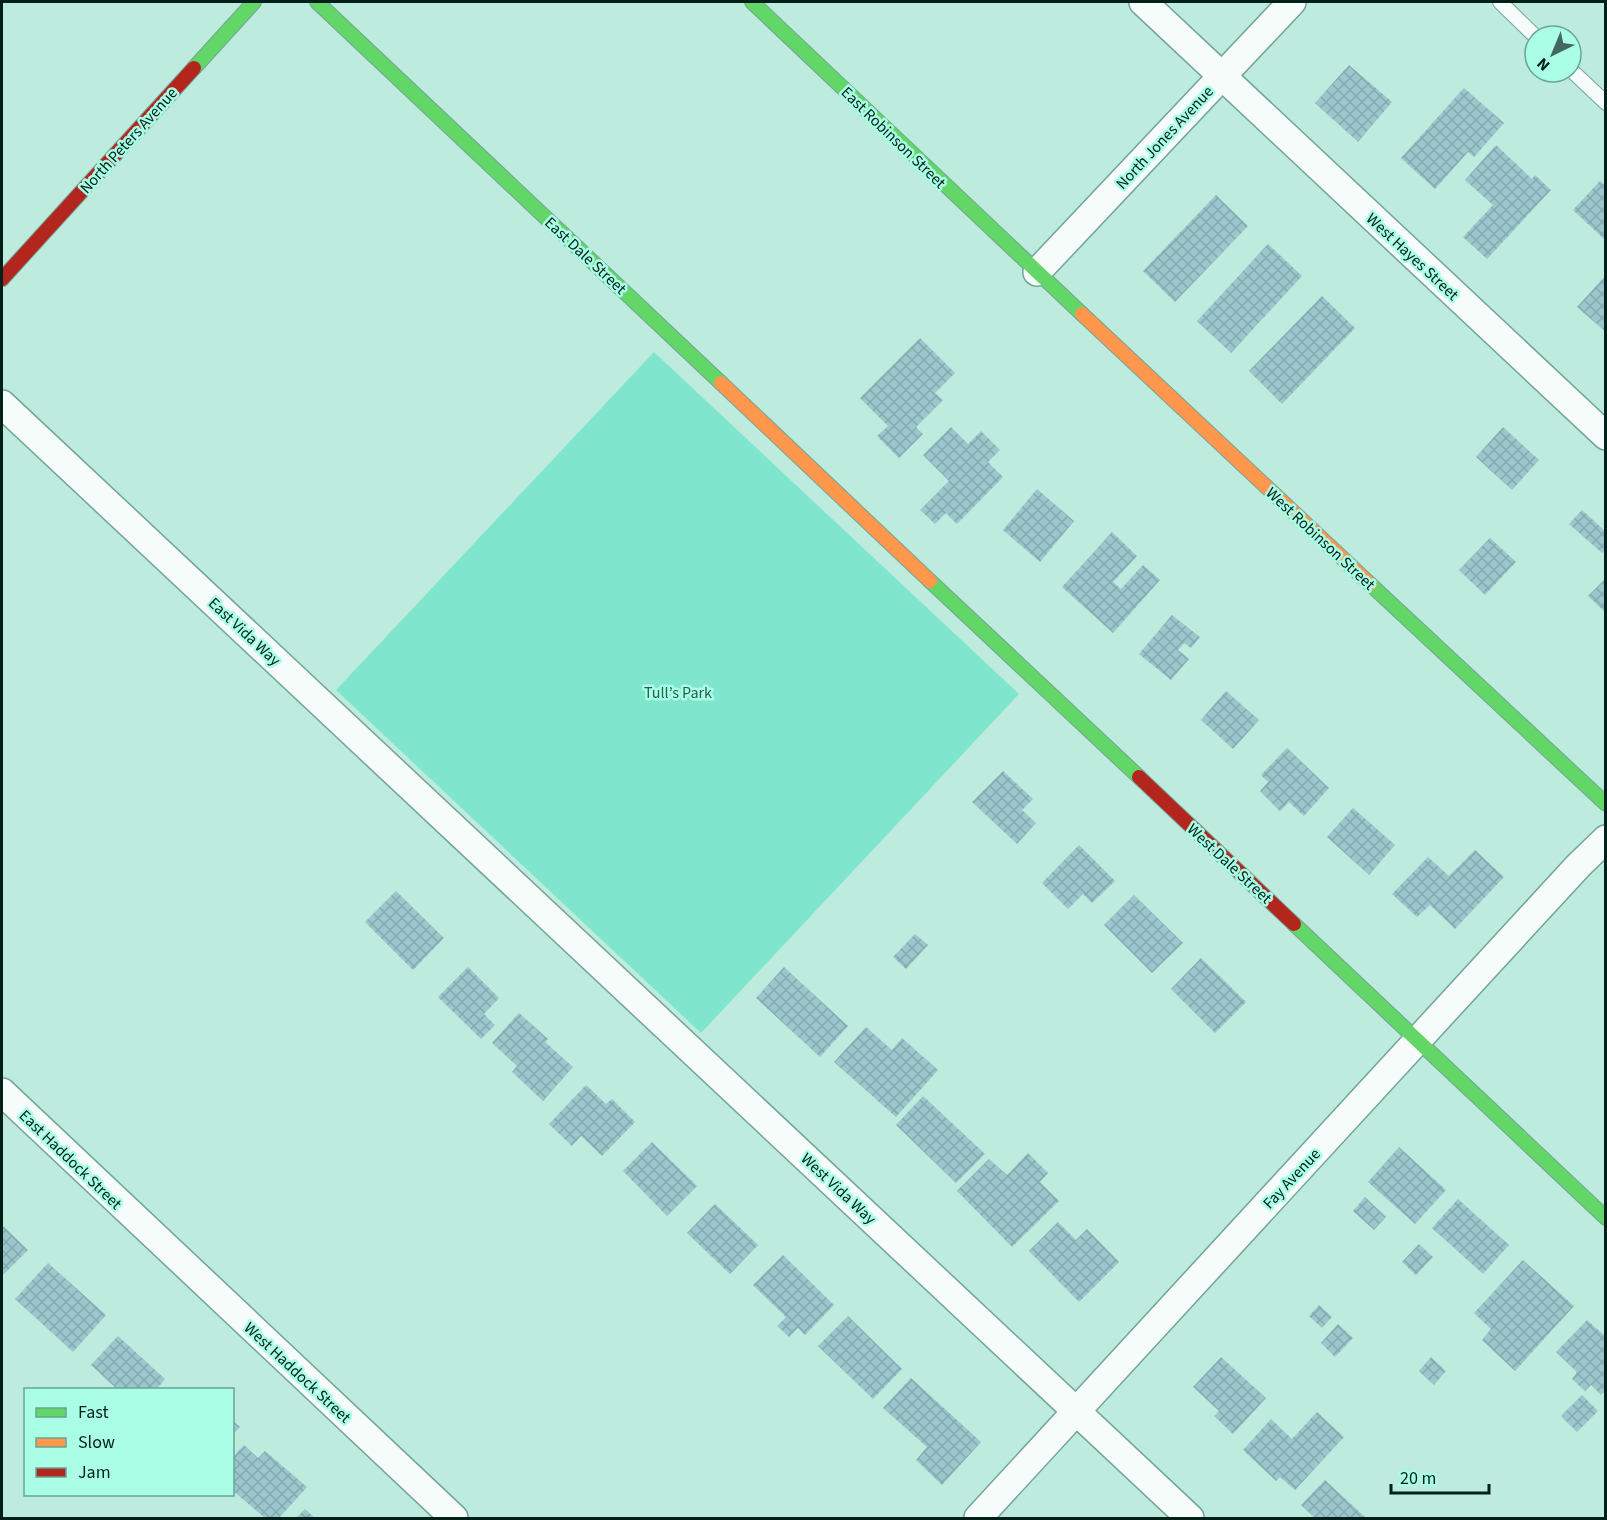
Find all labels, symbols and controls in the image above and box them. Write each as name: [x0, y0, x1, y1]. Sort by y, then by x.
north arrow: [1523, 24, 1583, 84]
text: N: [1532, 53, 1555, 76]
street label: North Jones Avenue: [1111, 81, 1219, 194]
street label: East Robinson Street: [836, 82, 951, 194]
street label: North Peters Avenue: [75, 83, 183, 199]
street label: West Hayes Street: [1361, 208, 1464, 306]
street label: East Dale Street: [540, 212, 632, 300]
street label: West Robinson Street: [1261, 482, 1380, 596]
street label: East Vida Way: [203, 592, 286, 671]
park label: Tull’s Park: [644, 682, 712, 704]
street label: West Dale Street: [1182, 819, 1277, 909]
street label: East Haddock Street: [14, 1105, 127, 1215]
street label: Fay Avenue: [1258, 1144, 1326, 1214]
street label: West Vida Way: [796, 1148, 881, 1230]
street label: West Haddock Street: [239, 1317, 356, 1429]
legend: [24, 1388, 234, 1496]
text: Fast: [78, 1400, 109, 1425]
text: Slow: [78, 1430, 115, 1455]
scale bar: [1391, 1457, 1488, 1495]
text: Jam: [78, 1460, 111, 1485]
text: 20 m: [1400, 1466, 1436, 1491]

